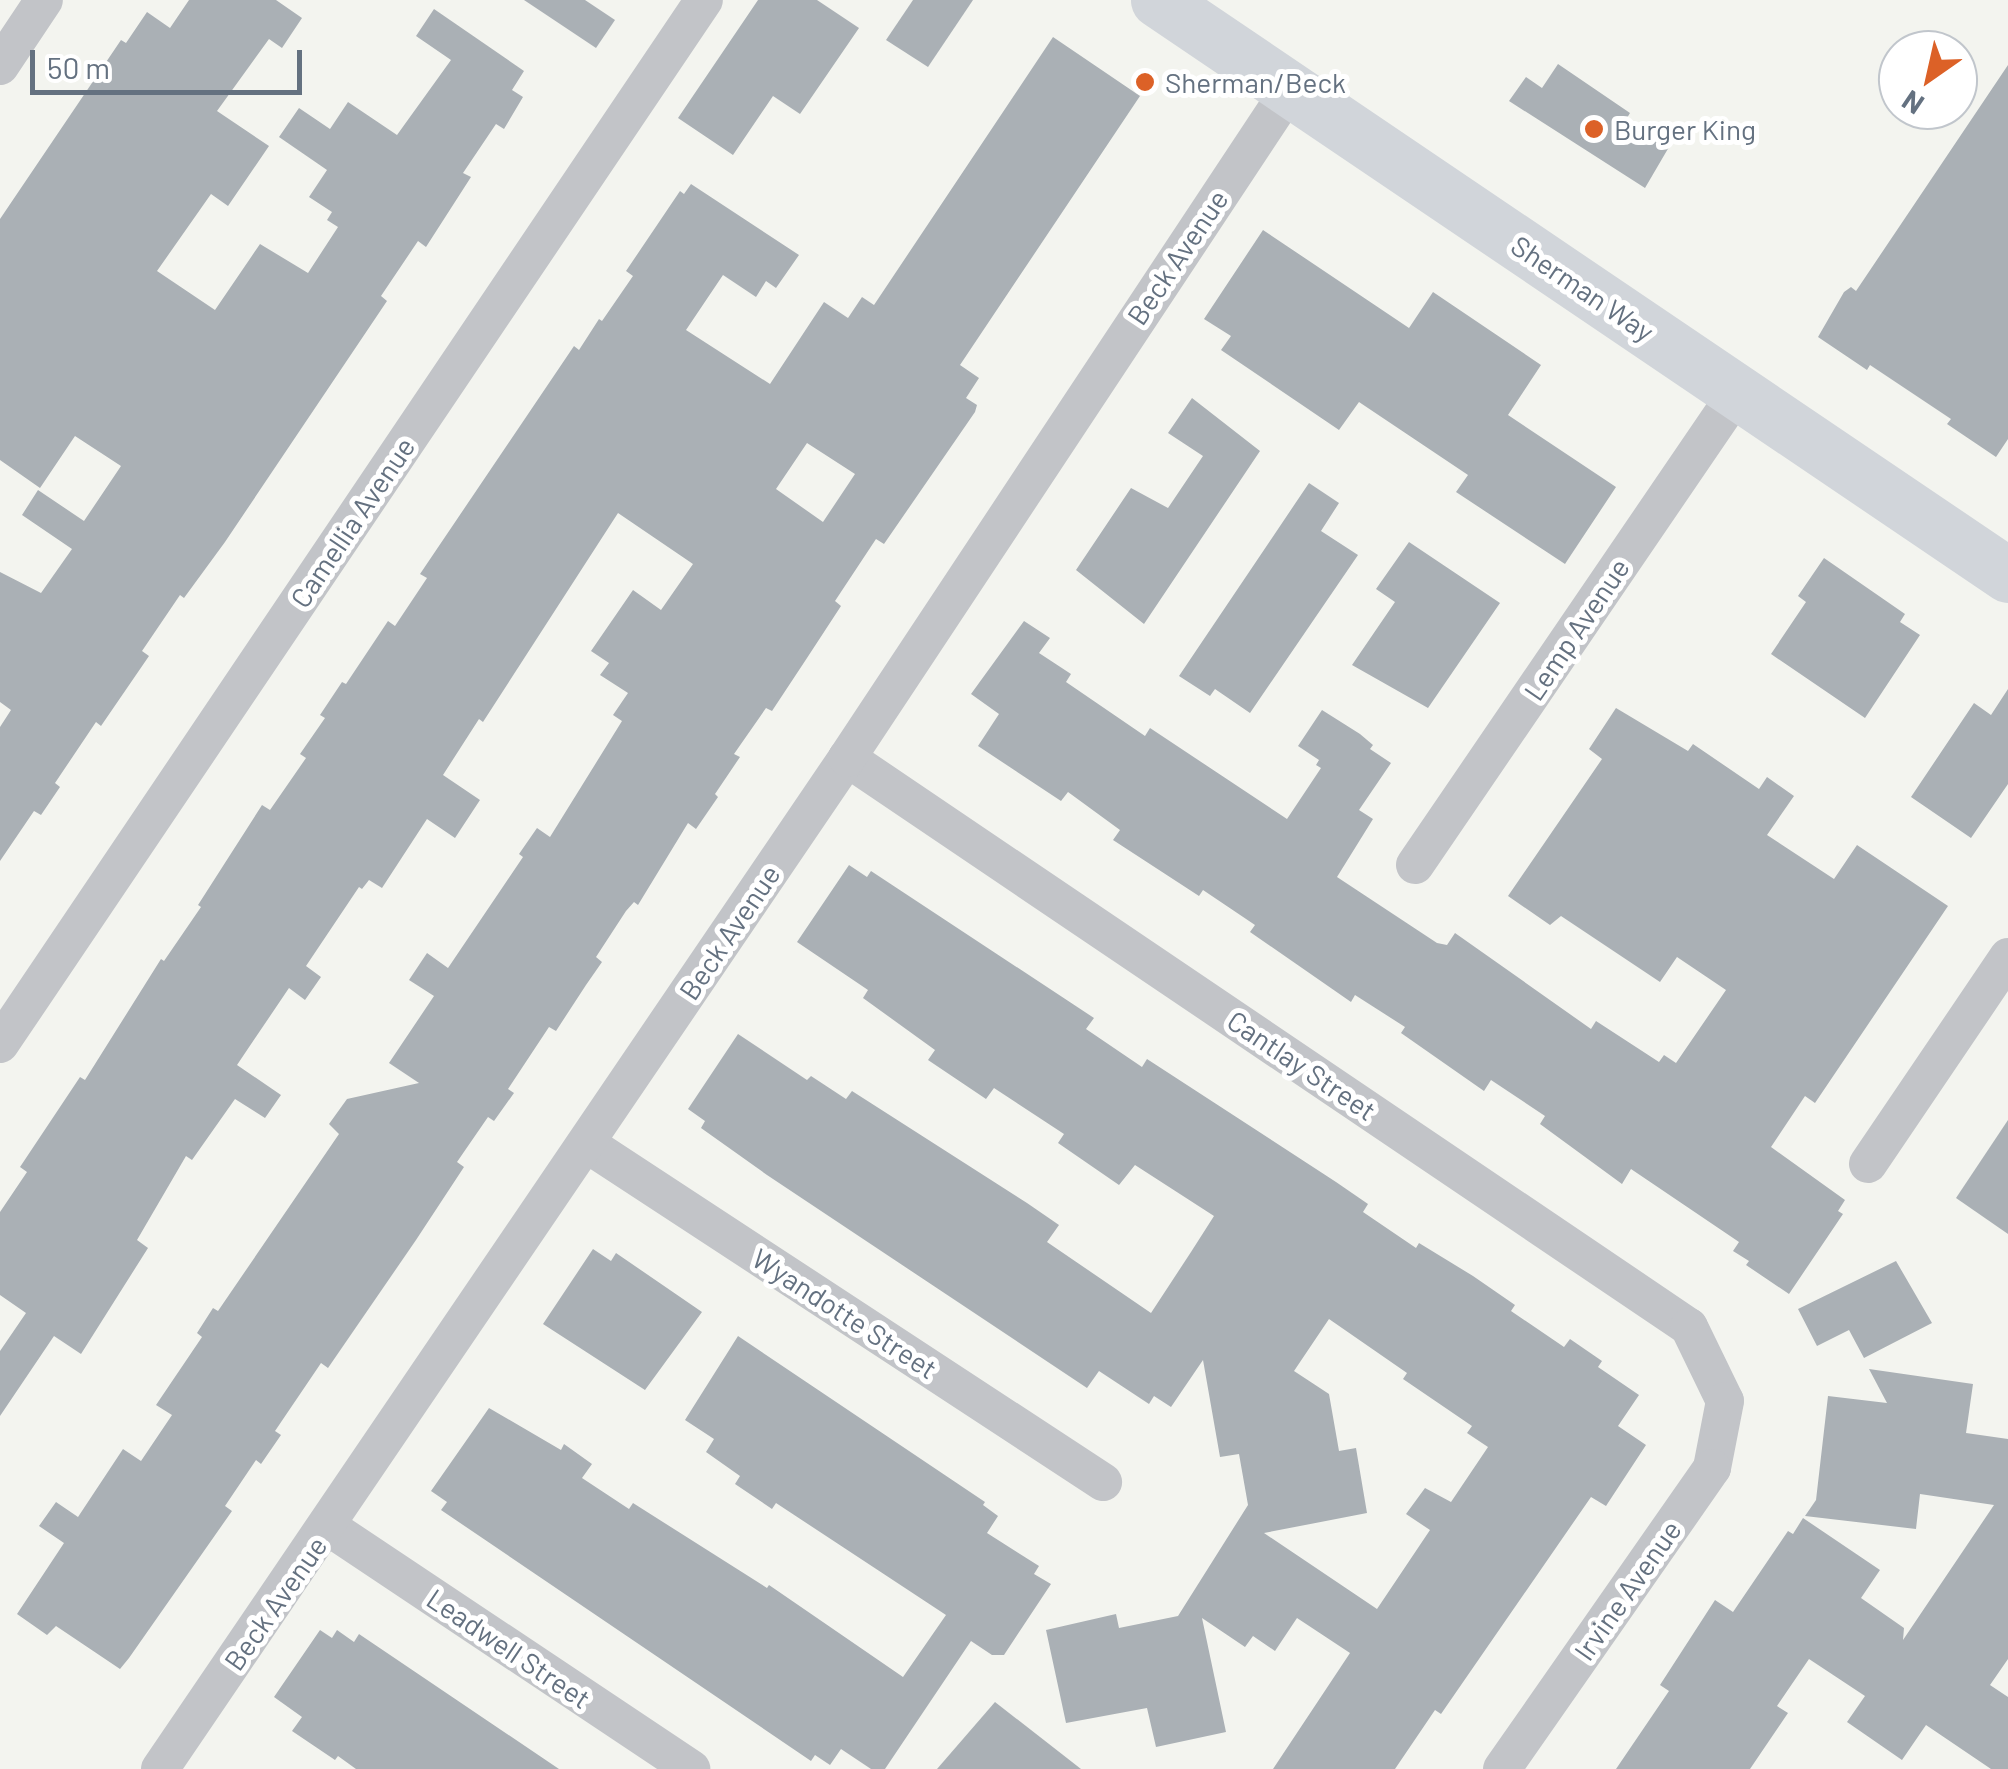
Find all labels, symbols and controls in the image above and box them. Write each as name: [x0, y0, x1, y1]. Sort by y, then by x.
scale bar: [35, 30, 308, 92]
north arrow: [1878, 30, 1978, 130]
text: 50 m: [47, 49, 110, 85]
place label: Sherman/Beck: [1165, 65, 1346, 99]
marker: Sherman/Beck: [1134, 71, 1156, 93]
text: N: [1895, 84, 1930, 123]
place label: Burger King: [1614, 112, 1756, 146]
marker: Burger King: [1583, 118, 1605, 140]
street label: Beck Avenue: [1120, 183, 1234, 331]
street label: Sherman Way: [1505, 228, 1661, 348]
street label: Camellia Avenue: [283, 431, 421, 613]
street label: Lemp Avenue: [1516, 552, 1636, 706]
street label: Beck Avenue: [672, 858, 786, 1006]
street label: Cantlay Street: [1221, 1003, 1383, 1127]
street label: Wyandotte Street: [746, 1241, 944, 1385]
street label: Irvine Avenue: [1566, 1514, 1688, 1666]
street label: Beck Avenue: [217, 1530, 333, 1676]
street label: Leadwell Street: [421, 1581, 597, 1715]

